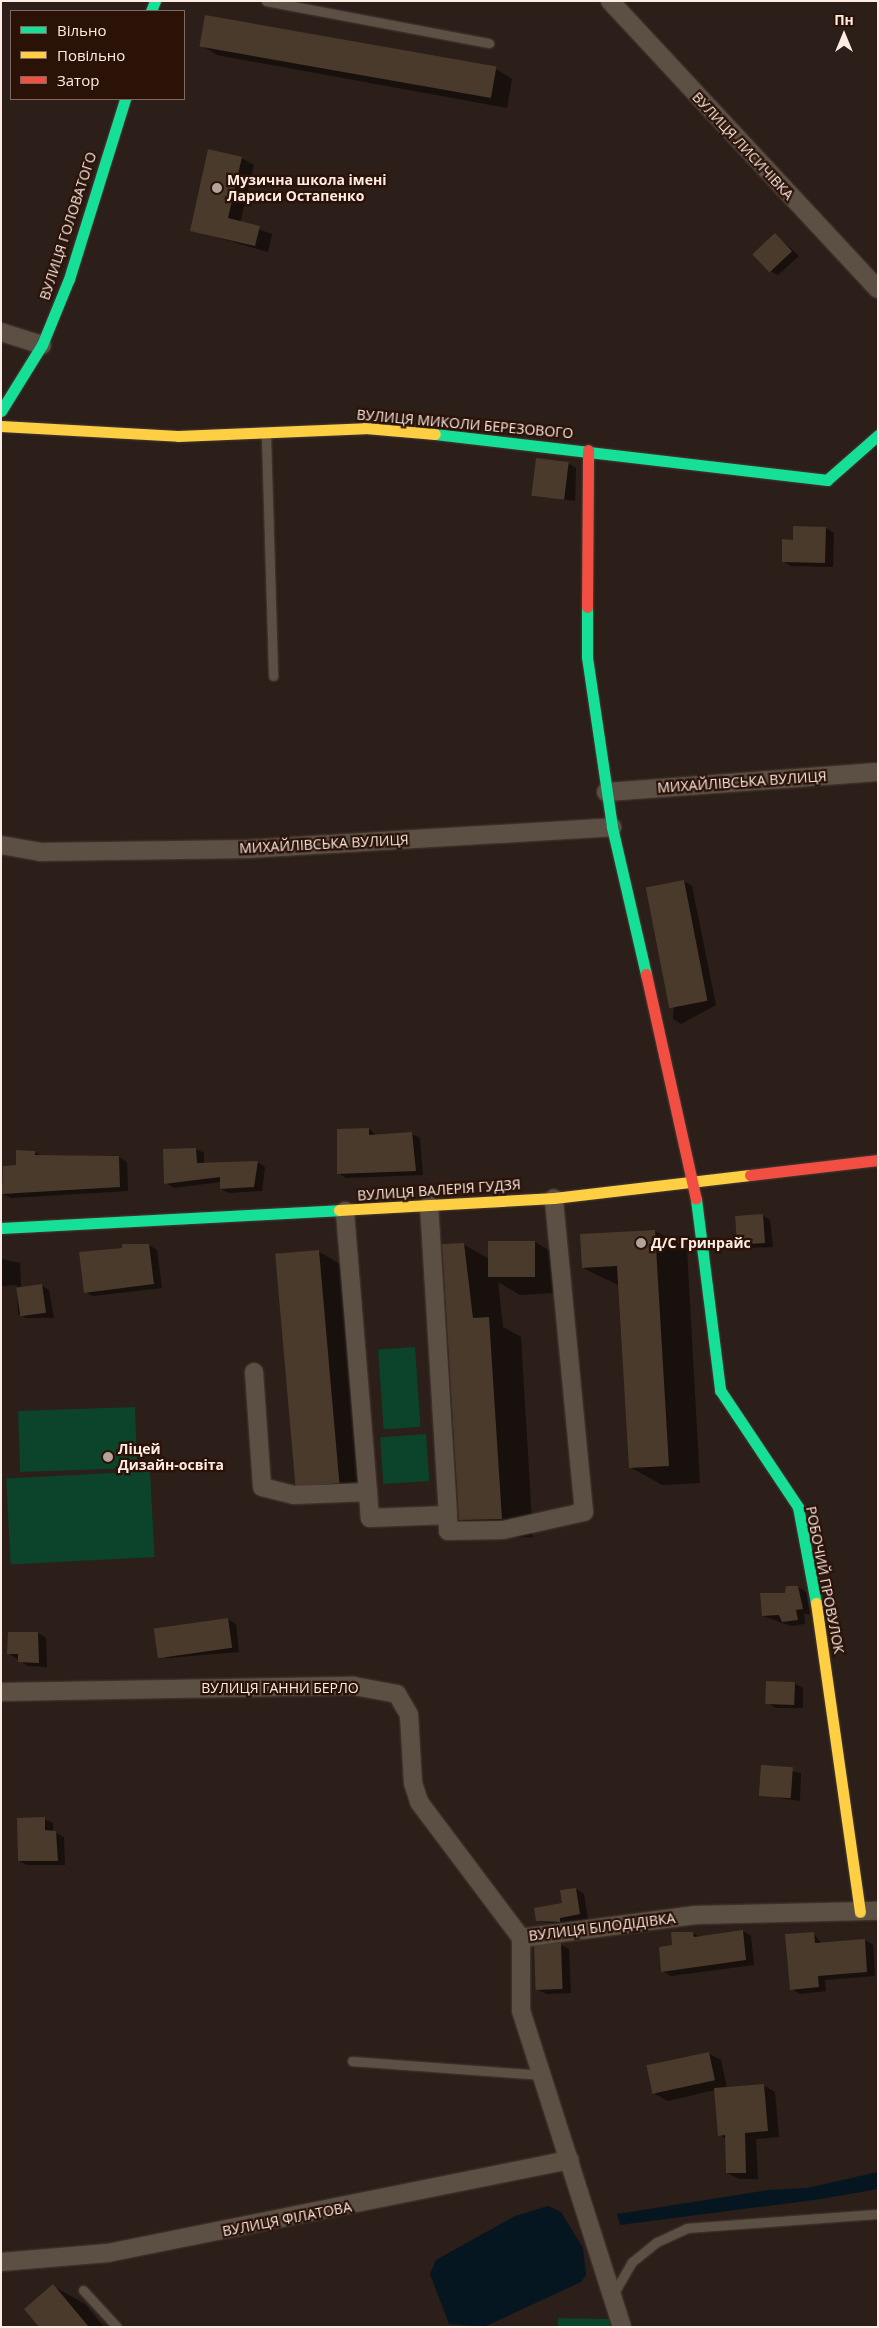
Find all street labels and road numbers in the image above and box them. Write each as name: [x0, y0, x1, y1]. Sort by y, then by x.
street label: ВУЛИЦЯ ЛИСИЧІВКА: [689, 89, 797, 203]
street label: ВУЛИЦЯ ГОЛОВАТОГО: [36, 150, 100, 302]
street label: ВУЛИЦЯ МИКОЛИ БЕРЕЗОВОГО: [356, 406, 574, 442]
street label: МИХАЙЛІВСЬКА ВУЛИЦЯ: [657, 768, 827, 796]
street label: МИХАЙЛІВСЬКА ВУЛИЦЯ: [239, 831, 409, 857]
street label: ВУЛИЦЯ ВАЛЕРІЯ ГУДЗЯ: [357, 1176, 521, 1204]
street label: РОБОЧИЙ ПРОВУЛОК: [802, 1505, 848, 1655]
street label: ВУЛИЦЯ ГАННИ БЕРЛО: [201, 1680, 359, 1696]
street label: ВУЛИЦЯ БІЛОДІДІВКА: [528, 1910, 676, 1944]
street label: ВУЛИЦЯ ФІЛАТОВА: [221, 2198, 353, 2240]

